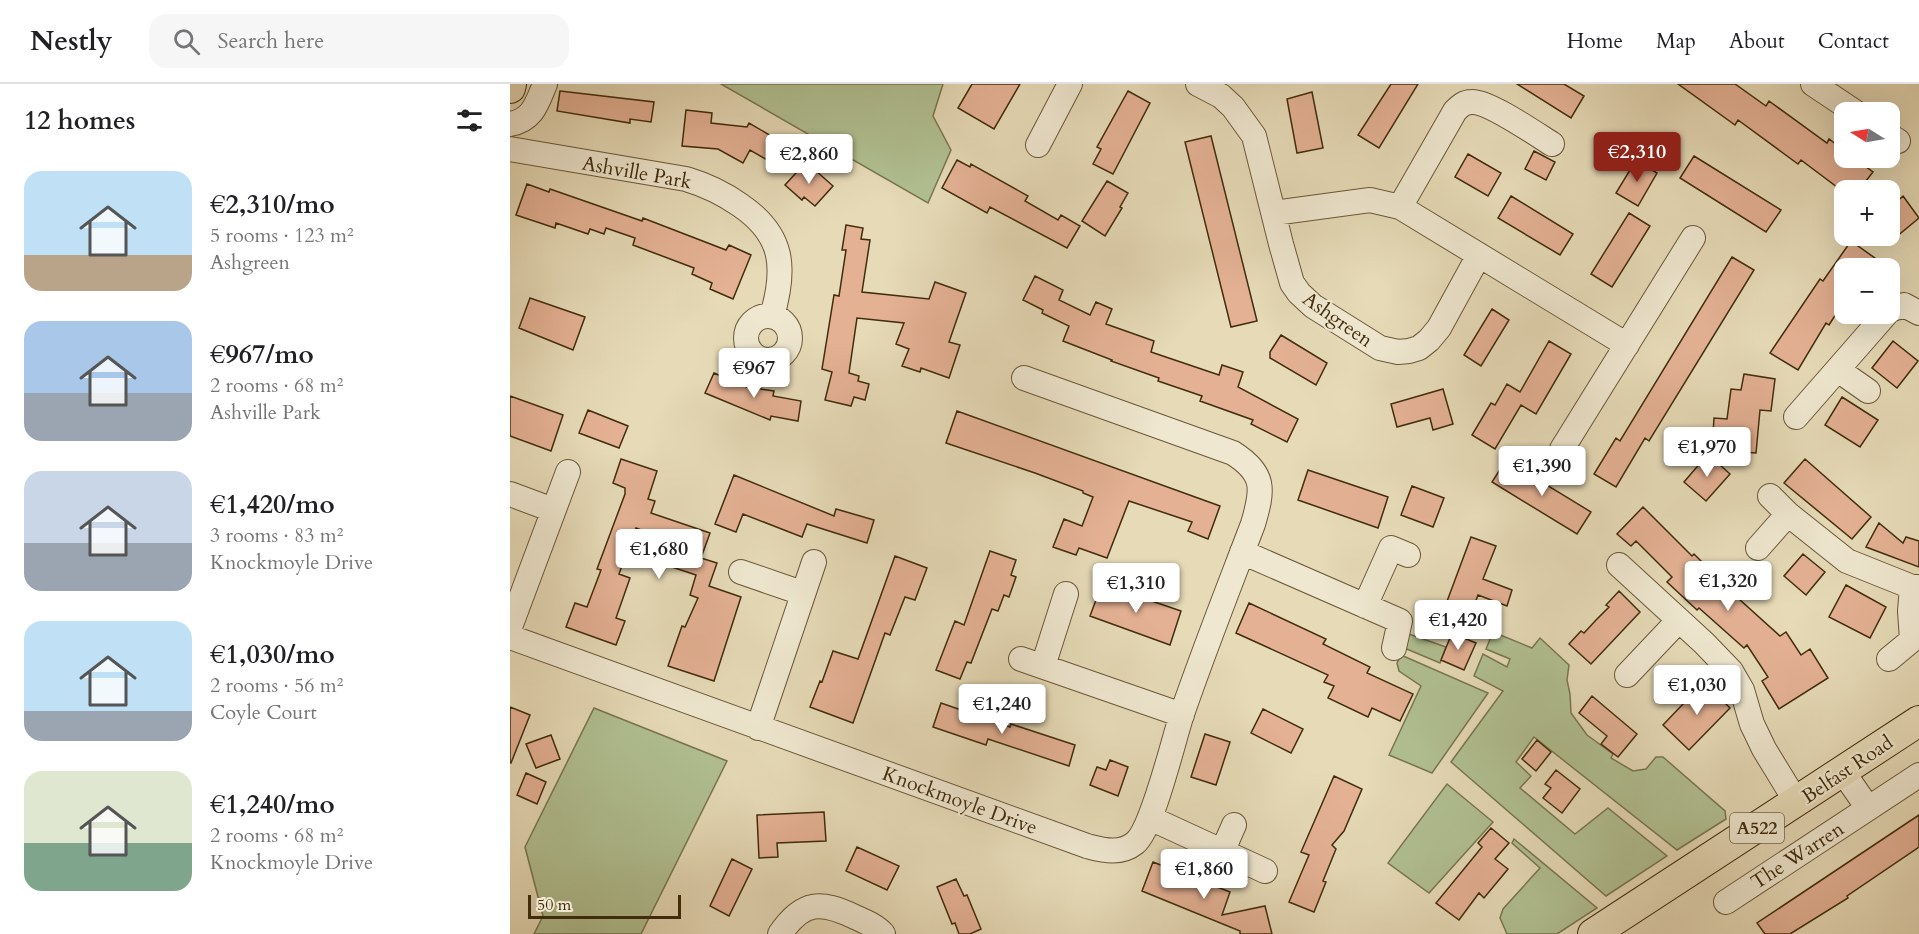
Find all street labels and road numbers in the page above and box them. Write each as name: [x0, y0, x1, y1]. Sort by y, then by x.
street label: Ashville Park: [580, 150, 694, 195]
street label: Ashgreen: [1297, 285, 1379, 354]
street label: Belfast Road: [1796, 729, 1899, 810]
street label: Knockmoyle Drive: [879, 760, 1041, 841]
road number: A522: [1730, 813, 1784, 843]
street label: The Warren: [1746, 815, 1850, 896]

